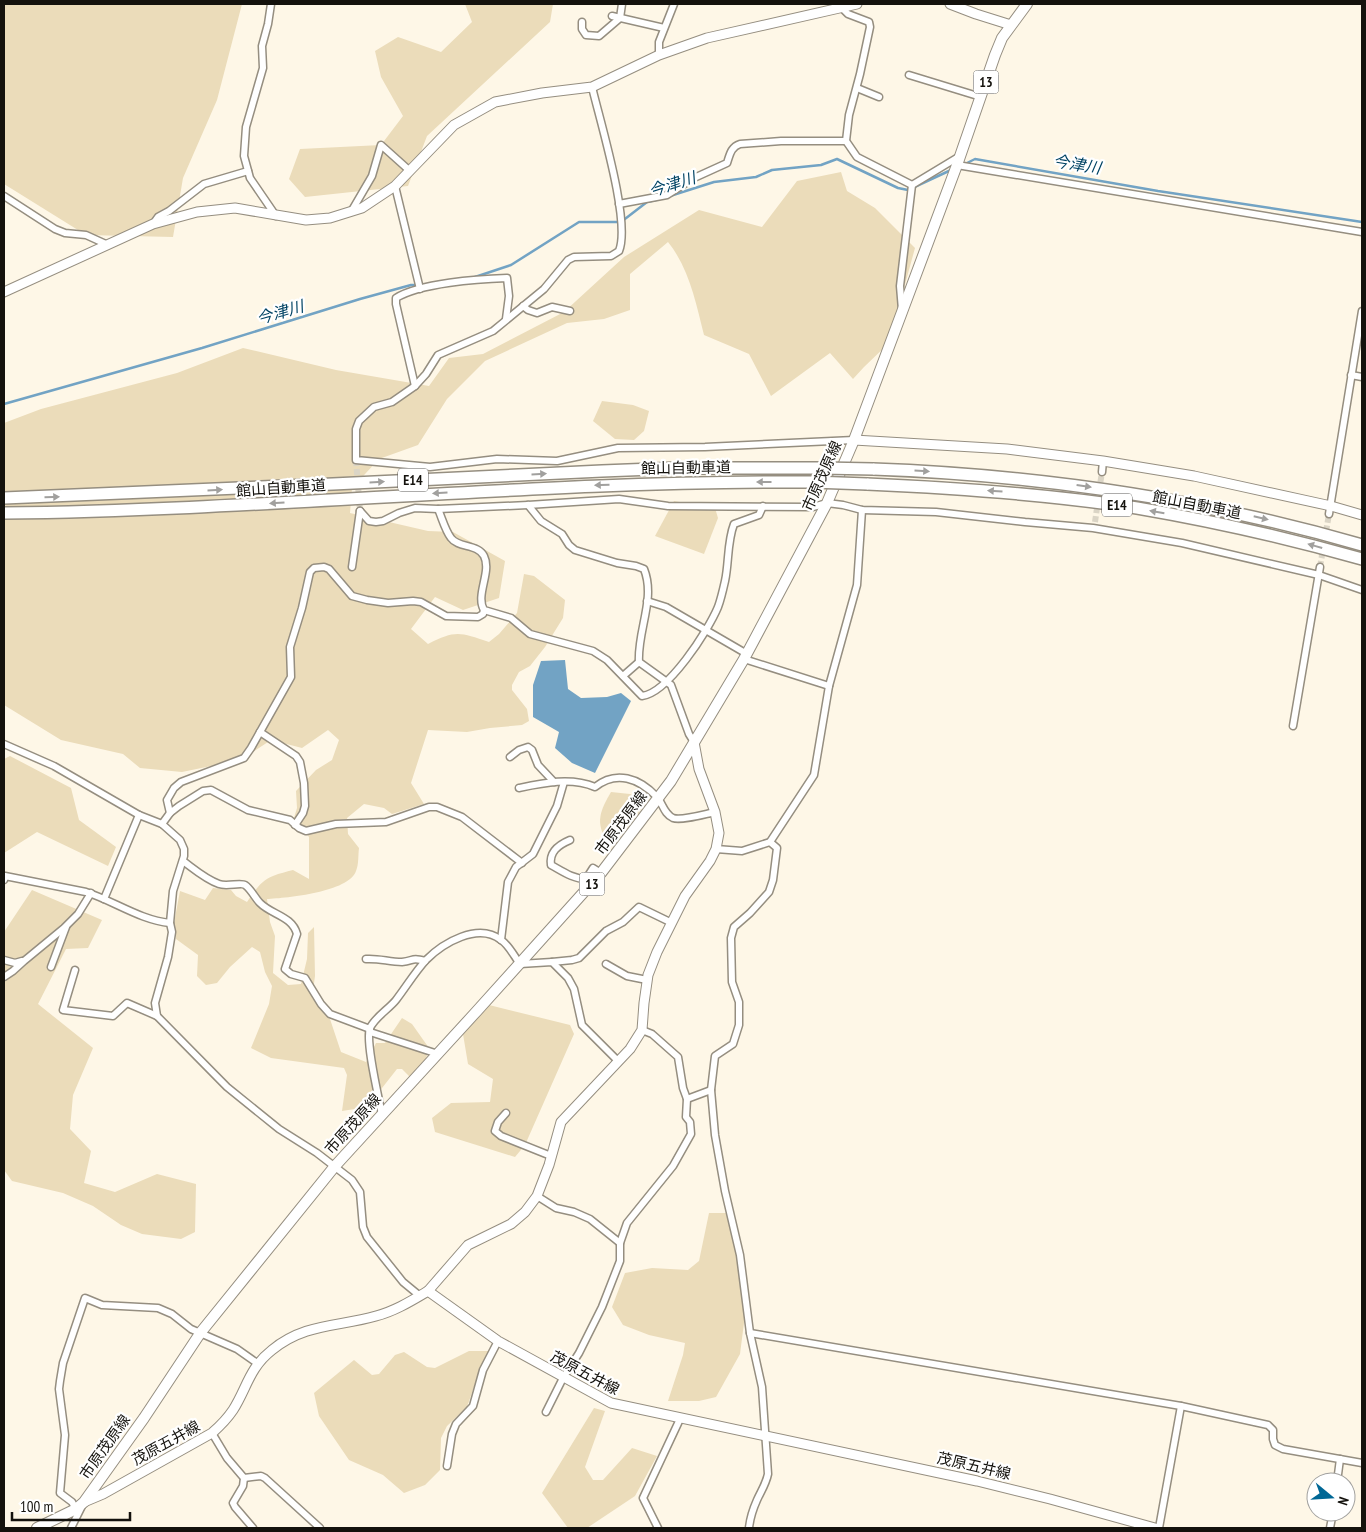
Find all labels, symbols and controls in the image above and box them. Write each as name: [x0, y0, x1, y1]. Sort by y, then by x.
road number: 13: [974, 70, 998, 94]
water label: 今津川: [1052, 150, 1104, 178]
water label: 今津川: [646, 166, 700, 201]
water label: 今津川: [254, 295, 308, 328]
street label: 市原茂原線: [798, 438, 845, 514]
street label: 館山自動車道: [641, 457, 731, 478]
one-way arrow: [914, 467, 930, 475]
road number: E14: [398, 468, 428, 492]
one-way arrow: [532, 469, 548, 477]
street label: 館山自動車道: [235, 475, 327, 500]
one-way arrow: [369, 477, 385, 485]
one-way arrow: [756, 478, 772, 486]
one-way arrow: [594, 482, 610, 490]
one-way arrow: [1076, 483, 1092, 491]
one-way arrow: [207, 485, 223, 493]
one-way arrow: [987, 487, 1003, 495]
street label: 館山自動車道: [1151, 487, 1243, 522]
one-way arrow: [431, 490, 447, 498]
one-way arrow: [45, 493, 61, 501]
road number: E14: [1102, 494, 1132, 516]
one-way arrow: [269, 499, 285, 507]
one-way arrow: [1148, 507, 1164, 515]
one-way arrow: [1253, 514, 1268, 522]
one-way arrow: [1308, 542, 1323, 550]
street label: 市原茂原線: [590, 787, 651, 858]
road number: 13: [580, 872, 604, 896]
street label: 市原茂原線: [320, 1089, 385, 1158]
street label: 茂原五井線: [548, 1347, 623, 1399]
street label: 市原茂原線: [75, 1411, 134, 1483]
street label: 茂原五井線: [128, 1416, 203, 1469]
street label: 茂原五井線: [935, 1448, 1013, 1483]
north arrow: [1306, 1472, 1356, 1522]
scale bar: [12, 1490, 130, 1522]
text: N: [1334, 1495, 1353, 1507]
text: 100 m: [20, 1497, 53, 1516]

